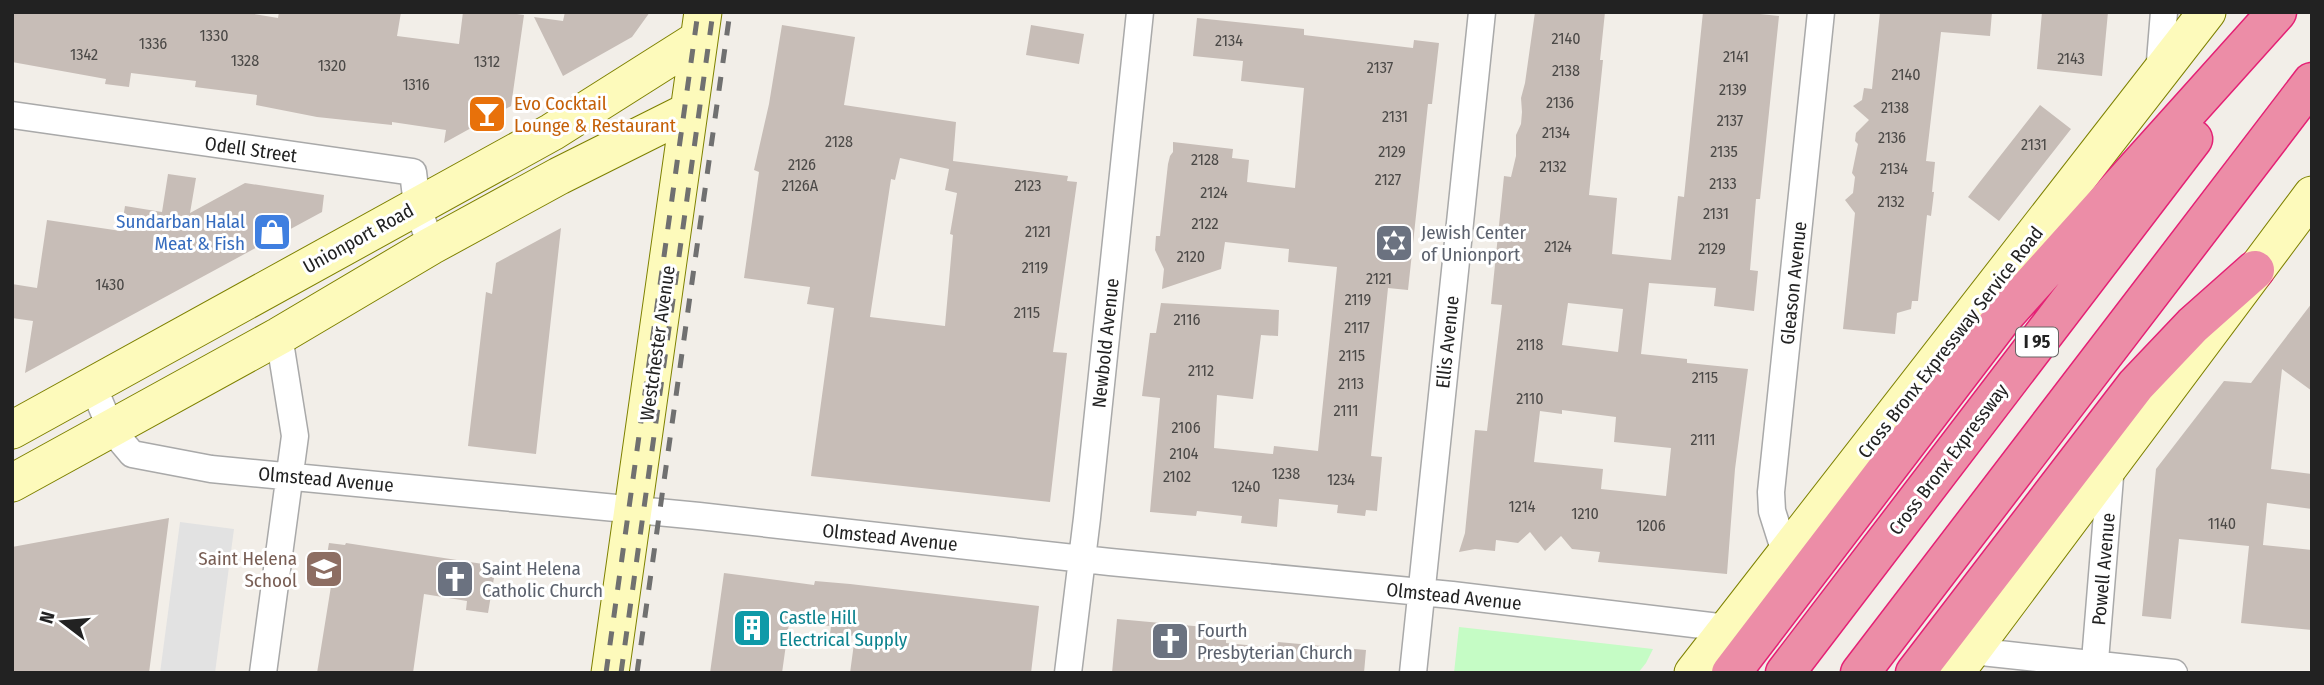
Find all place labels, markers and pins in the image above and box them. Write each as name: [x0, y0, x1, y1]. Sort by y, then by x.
place label: Evo Cocktail Lounge & Restaurant: [514, 92, 677, 137]
bar icon: Evo Cocktail Lounge & Restaurant: [466, 93, 508, 135]
place label: Sundarban Halal Meat & Fish: [116, 210, 245, 255]
shop icon: Sundarban Halal Meat & Fish: [251, 211, 293, 253]
place label: Jewish Center of Unionport: [1421, 221, 1526, 266]
synagogue icon: Jewish Center of Unionport: [1373, 222, 1415, 264]
place label: Saint Helena School: [198, 547, 297, 592]
school or university icon: Saint Helena School: [303, 548, 345, 590]
place label: Saint Helena Catholic Church: [482, 557, 603, 602]
church icon: Saint Helena Catholic Church: [434, 558, 476, 600]
place label: Castle Hill Electrical Supply: [779, 606, 908, 651]
building icon: Castle Hill Electrical Supply: [731, 607, 773, 649]
place label: Fourth Presbyterian Church: [1197, 619, 1353, 664]
church icon: Fourth Presbyterian Church: [1149, 620, 1191, 662]

